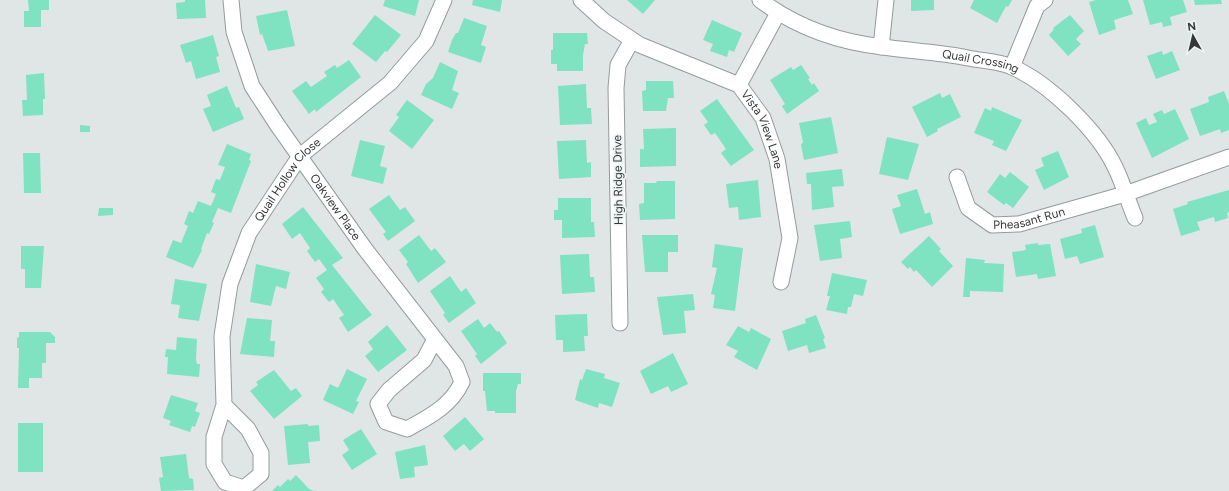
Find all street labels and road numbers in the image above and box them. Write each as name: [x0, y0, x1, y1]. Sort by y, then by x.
street label: Quail Crossing: [941, 47, 1021, 76]
street label: Vista View Lane: [738, 87, 786, 170]
street label: High Ridge Drive: [610, 134, 626, 225]
street label: Quail Hollow Close: [252, 135, 324, 224]
street label: Oakview Place: [307, 171, 364, 243]
street label: Pheasant Run: [993, 204, 1067, 232]

